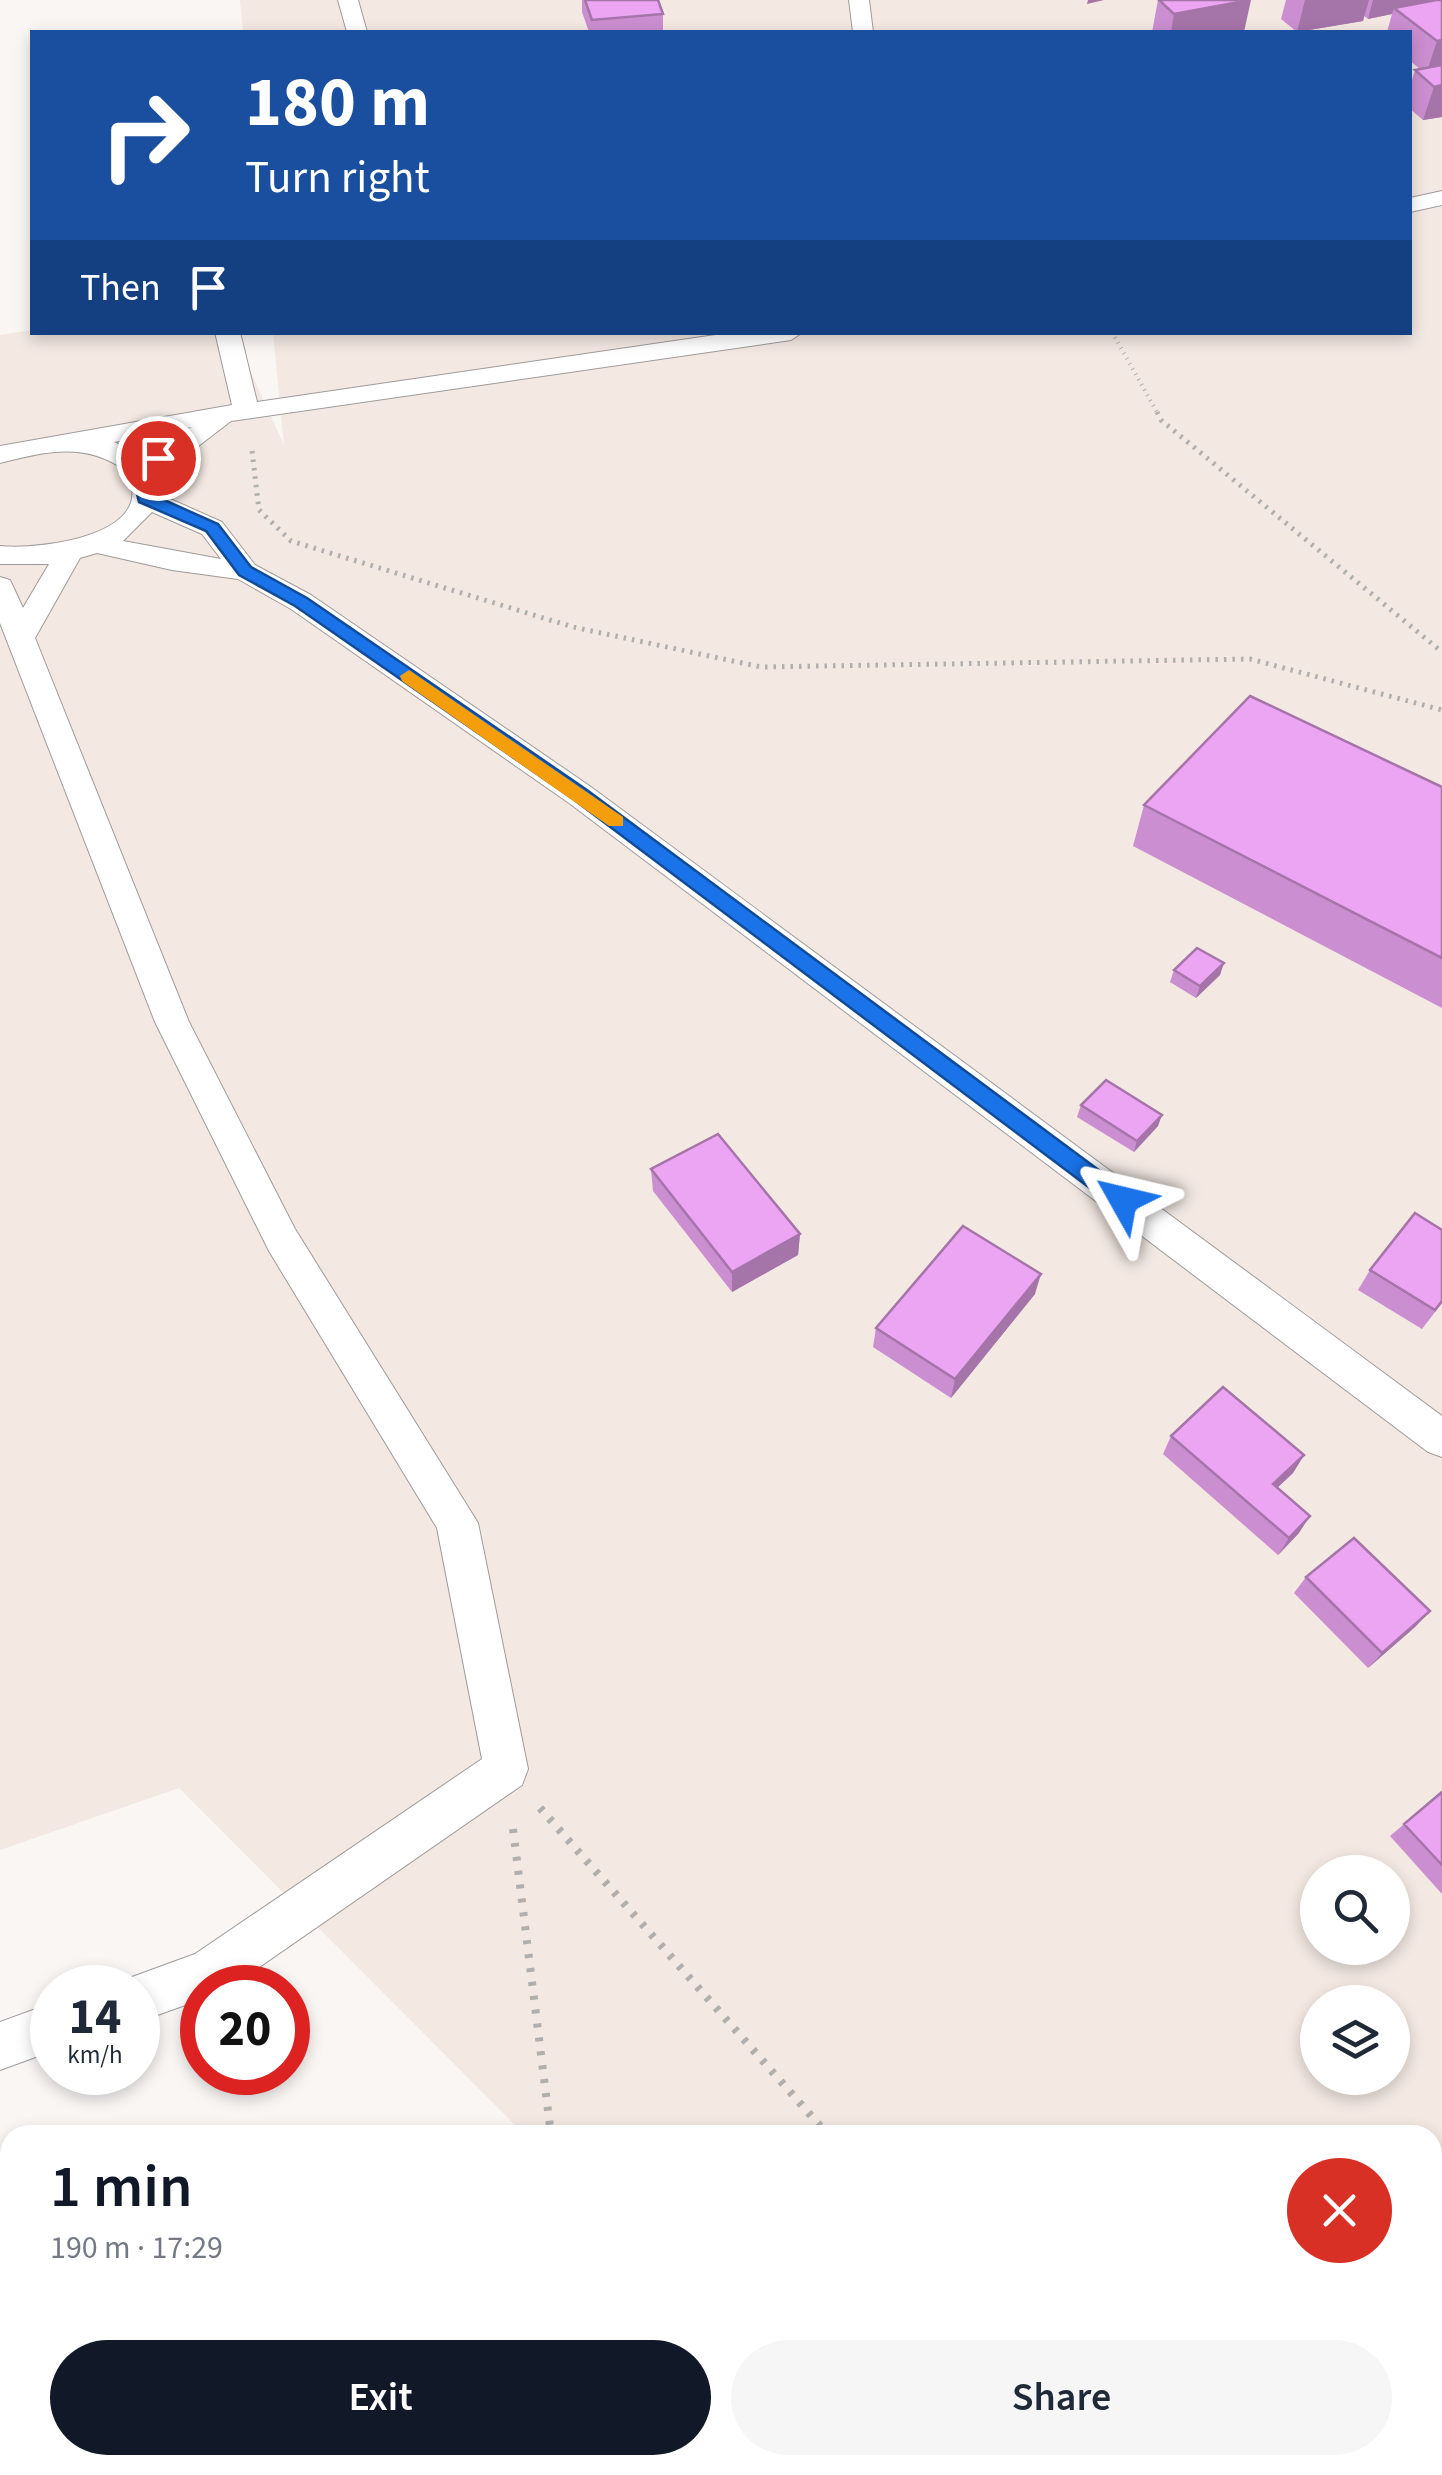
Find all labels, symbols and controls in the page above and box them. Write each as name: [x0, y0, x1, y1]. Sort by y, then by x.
text: 180 m: [245, 53, 430, 153]
icon: right: [80, 70, 210, 200]
text: Turn right: [245, 146, 430, 210]
icon: arrive: [181, 260, 236, 315]
text: Then: [80, 261, 161, 315]
pin: [116, 416, 201, 501]
icon: arrive: [131, 431, 186, 486]
position arrow: [1071, 1148, 1175, 1252]
map controls: [1300, 1855, 1410, 2095]
button: search: [1300, 1855, 1410, 1965]
speed limit sign: 20: [180, 1965, 310, 2095]
text: 14: [69, 1982, 121, 2053]
button: layers: [1300, 1985, 1410, 2095]
text: km/h: [67, 2037, 123, 2073]
text: 1 min: [50, 2145, 193, 2230]
button: close: [1287, 2158, 1392, 2263]
text: 190 m · 17:29: [50, 2225, 223, 2271]
button: Exit: [50, 2340, 711, 2455]
button: Share: [731, 2340, 1392, 2455]

